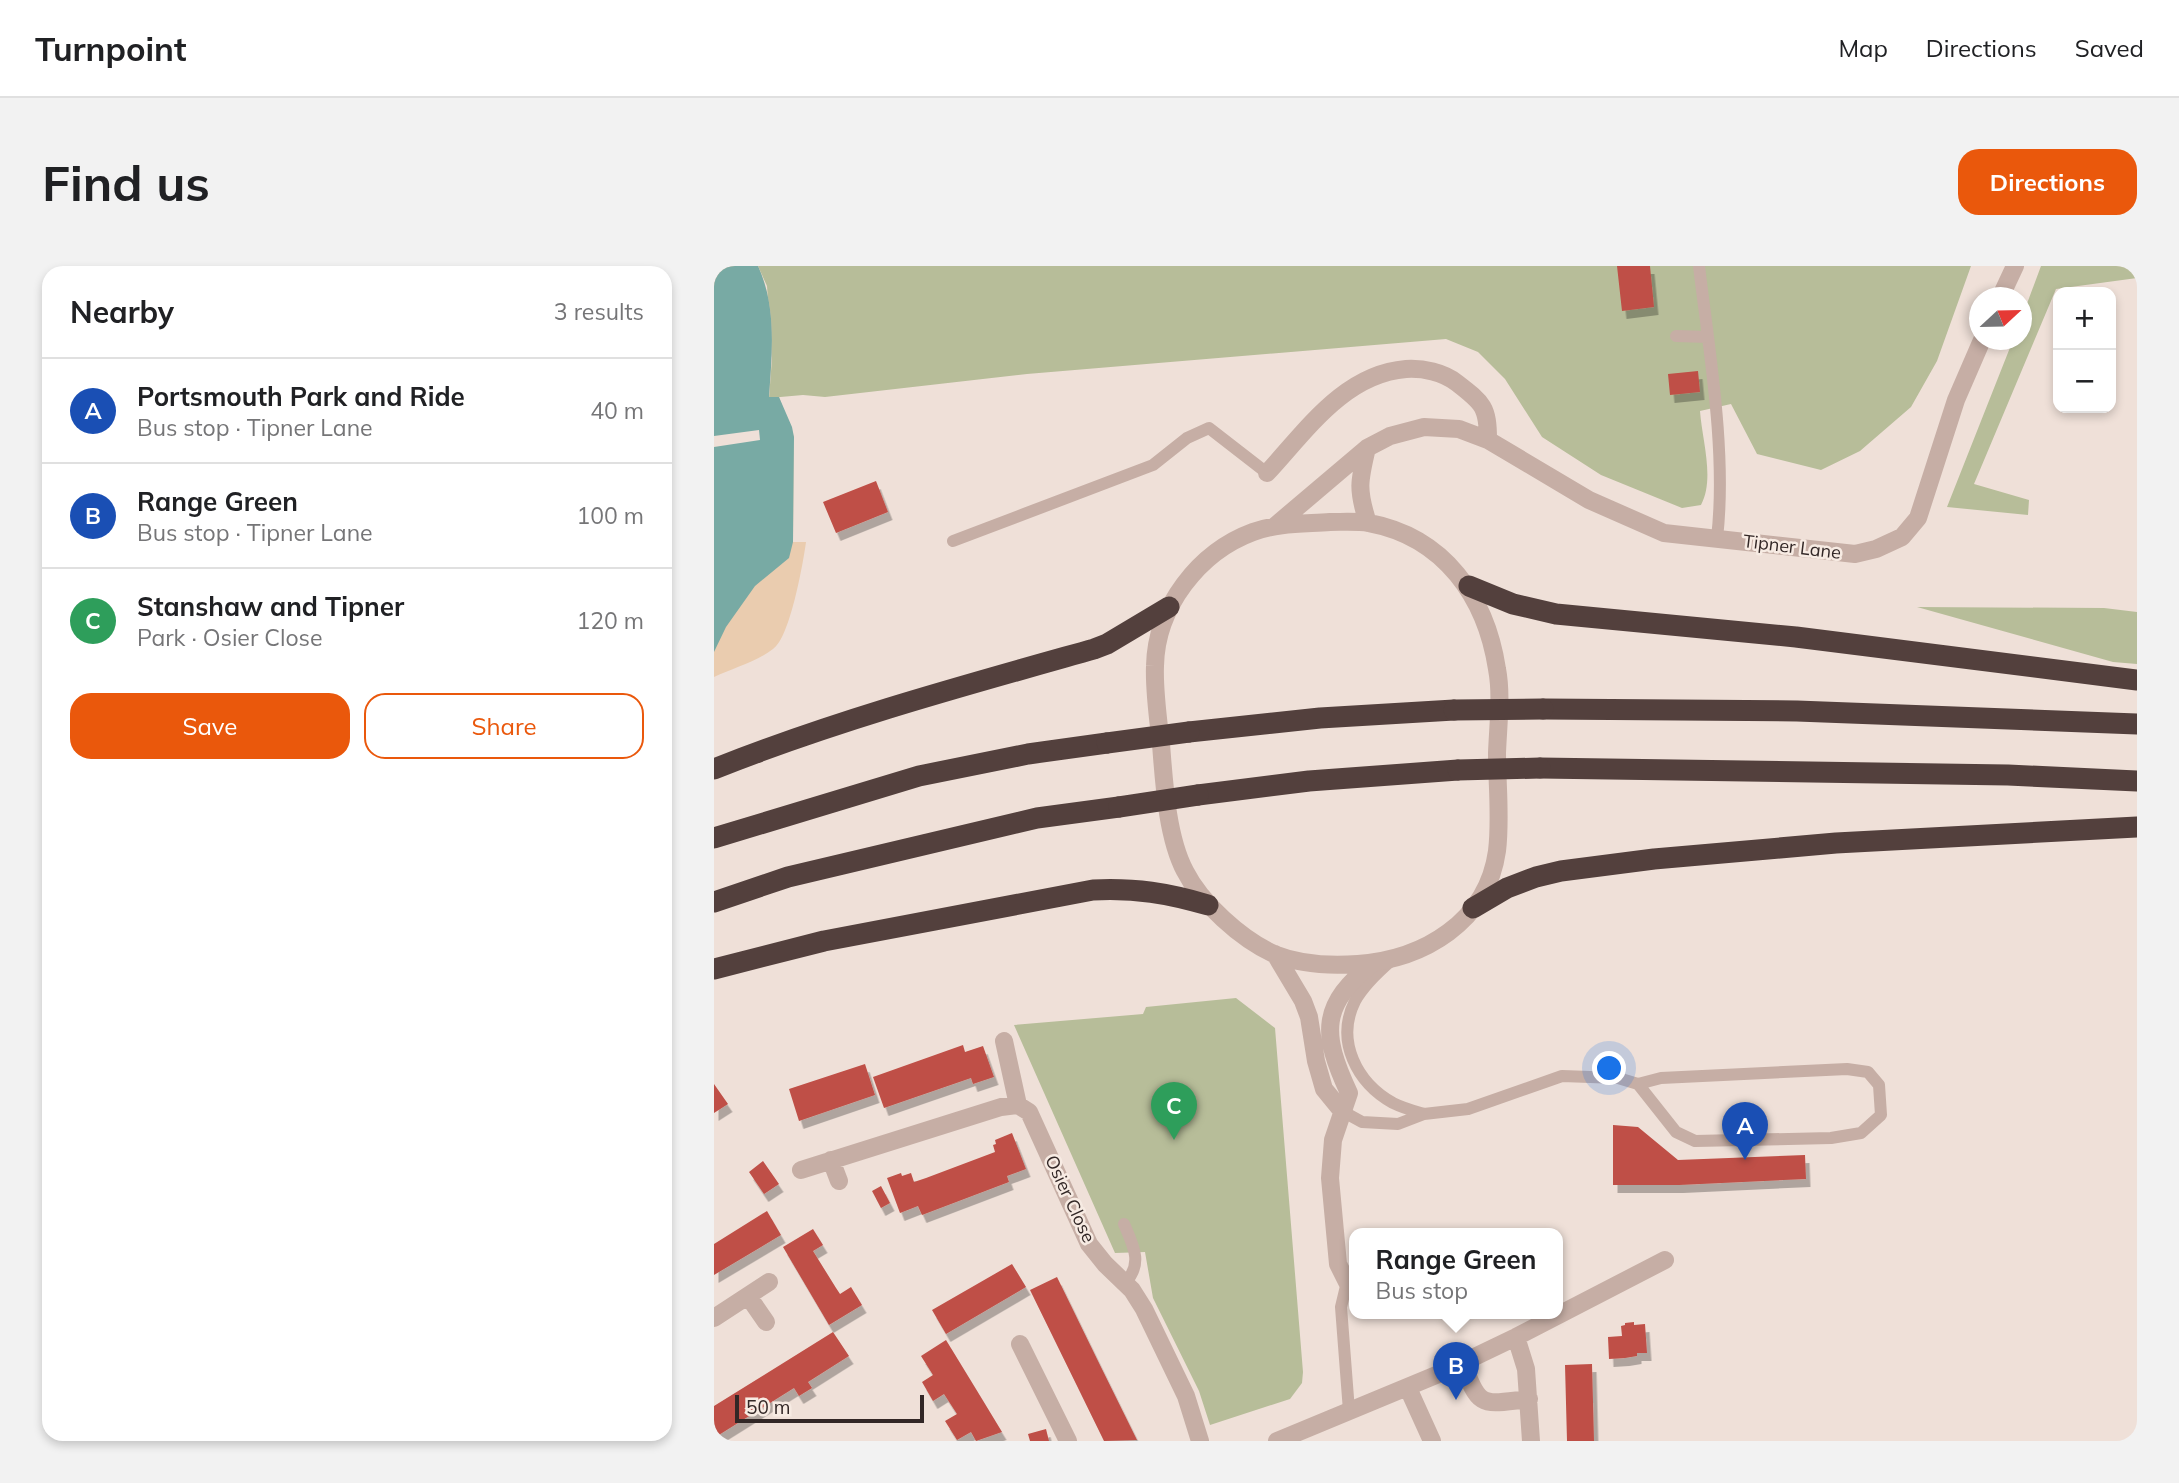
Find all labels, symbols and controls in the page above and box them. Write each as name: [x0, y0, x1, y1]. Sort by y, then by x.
text: Turnpoint: [35, 28, 187, 69]
text: Map: [1838, 33, 1888, 63]
text: Directions: [1926, 33, 2037, 63]
text: Saved: [2075, 33, 2144, 63]
button: Directions: [1958, 149, 2137, 215]
text: Find us: [42, 152, 210, 213]
north arrow: [1969, 287, 2032, 350]
map controls: [2053, 287, 2116, 413]
button: +: [2053, 287, 2116, 350]
text: Nearby: [70, 293, 174, 331]
text: 3 results: [554, 297, 644, 326]
button: −: [2053, 350, 2116, 413]
text: Portsmouth Park and Ride: [137, 380, 465, 413]
text: A: [84, 396, 102, 425]
text: 40 m: [590, 396, 644, 425]
text: Bus stop · Tipner Lane: [137, 413, 373, 442]
text: Range Green: [137, 485, 298, 518]
text: B: [85, 501, 101, 530]
text: 100 m: [576, 501, 644, 530]
text: Bus stop · Tipner Lane: [137, 518, 373, 547]
street label: Tipner Lane: [1742, 529, 1842, 564]
text: Stanshaw and Tipner: [137, 590, 404, 623]
text: C: [85, 606, 101, 635]
text: 120 m: [576, 606, 644, 635]
text: Park · Osier Close: [137, 623, 323, 652]
button: Save: [70, 693, 350, 759]
button: Share: [364, 693, 644, 759]
your location: [1592, 1051, 1626, 1085]
pin: C: [1151, 1082, 1197, 1140]
pin: A: [1722, 1102, 1768, 1160]
street label: Osier Close: [1040, 1151, 1101, 1246]
popup: [1349, 1228, 1563, 1319]
text: Range Green: [1376, 1243, 1536, 1276]
text: Bus stop: [1376, 1276, 1468, 1305]
pin: B: [1433, 1342, 1479, 1400]
scale bar: [735, 1392, 924, 1424]
text: 50 m: [746, 1395, 790, 1419]

